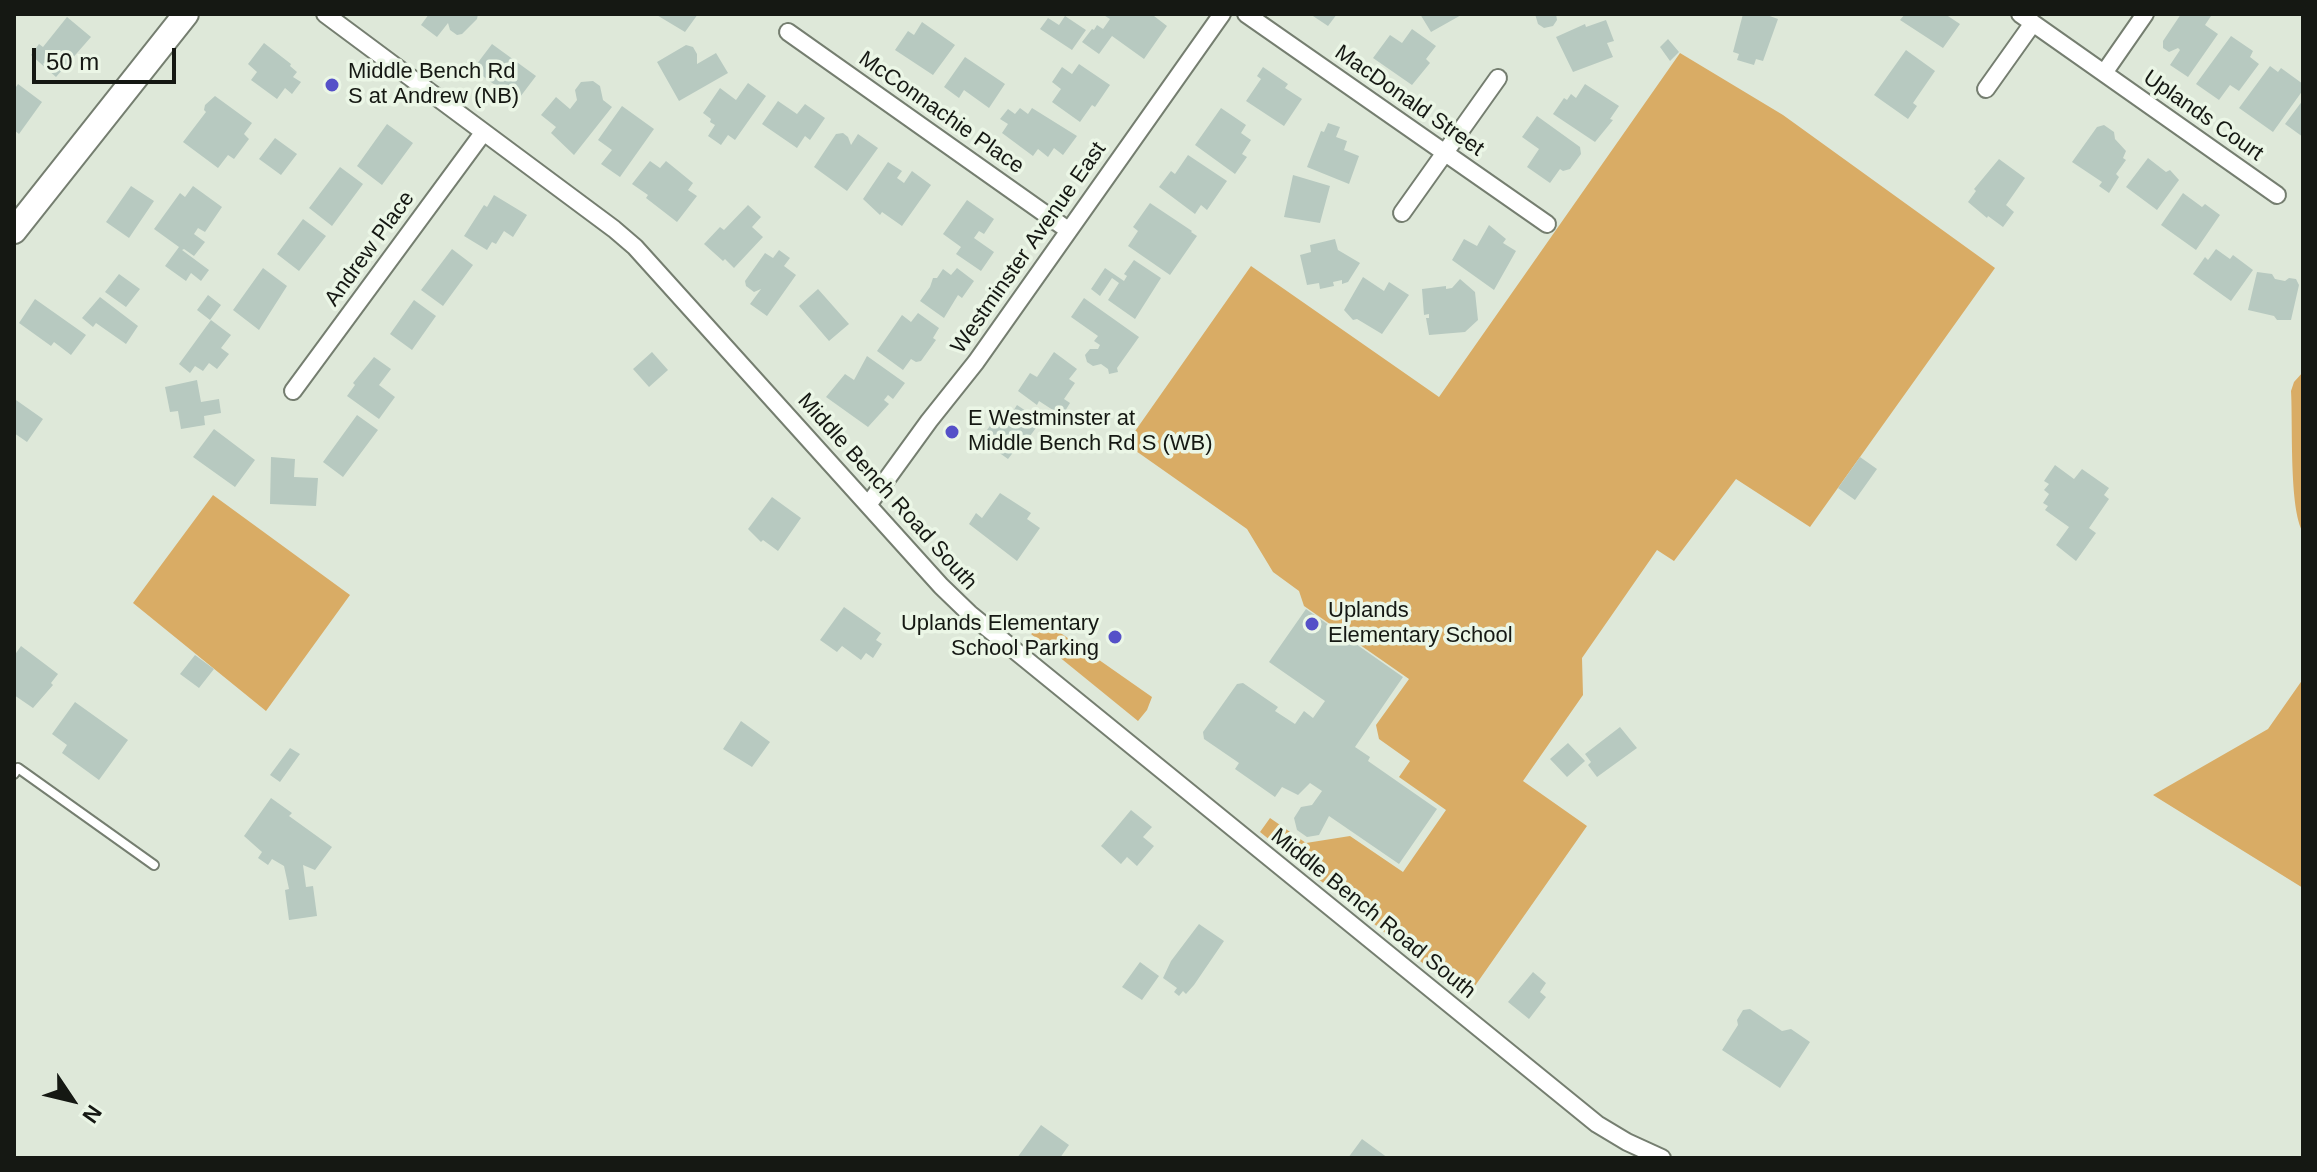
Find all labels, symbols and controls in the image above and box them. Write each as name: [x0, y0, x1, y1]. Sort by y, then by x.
scale bar: [36, 32, 180, 82]
street label: MacDonald Street: [1329, 40, 1489, 162]
street label: McConnachie Place: [853, 46, 1029, 180]
text: 50 m: [46, 48, 99, 75]
place label: Middle Bench Rd S at Andrew (NB): [348, 59, 519, 110]
street label: Uplands Court: [2138, 65, 2268, 167]
marker: Middle Bench Rd S at Andrew (NB): [323, 76, 341, 94]
street label: Westminster Avenue East: [946, 137, 1112, 359]
street label: Andrew Place: [319, 186, 421, 312]
street label: Middle Bench Road South: [792, 388, 982, 596]
place label: E Westminster at Middle Bench Rd S (WB): [968, 406, 1213, 458]
marker: E Westminster at Middle Bench Rd S (WB): [943, 423, 961, 441]
place label: Uplands Elementary School: [1328, 598, 1513, 650]
place label: Uplands Elementary School Parking: [901, 611, 1099, 662]
marker: Uplands Elementary School: [1303, 615, 1321, 633]
marker: Uplands Elementary School Parking: [1106, 628, 1124, 646]
street label: Middle Bench Road South: [1265, 823, 1481, 1005]
north arrow: [32, 1060, 112, 1140]
text: N: [77, 1100, 107, 1128]

